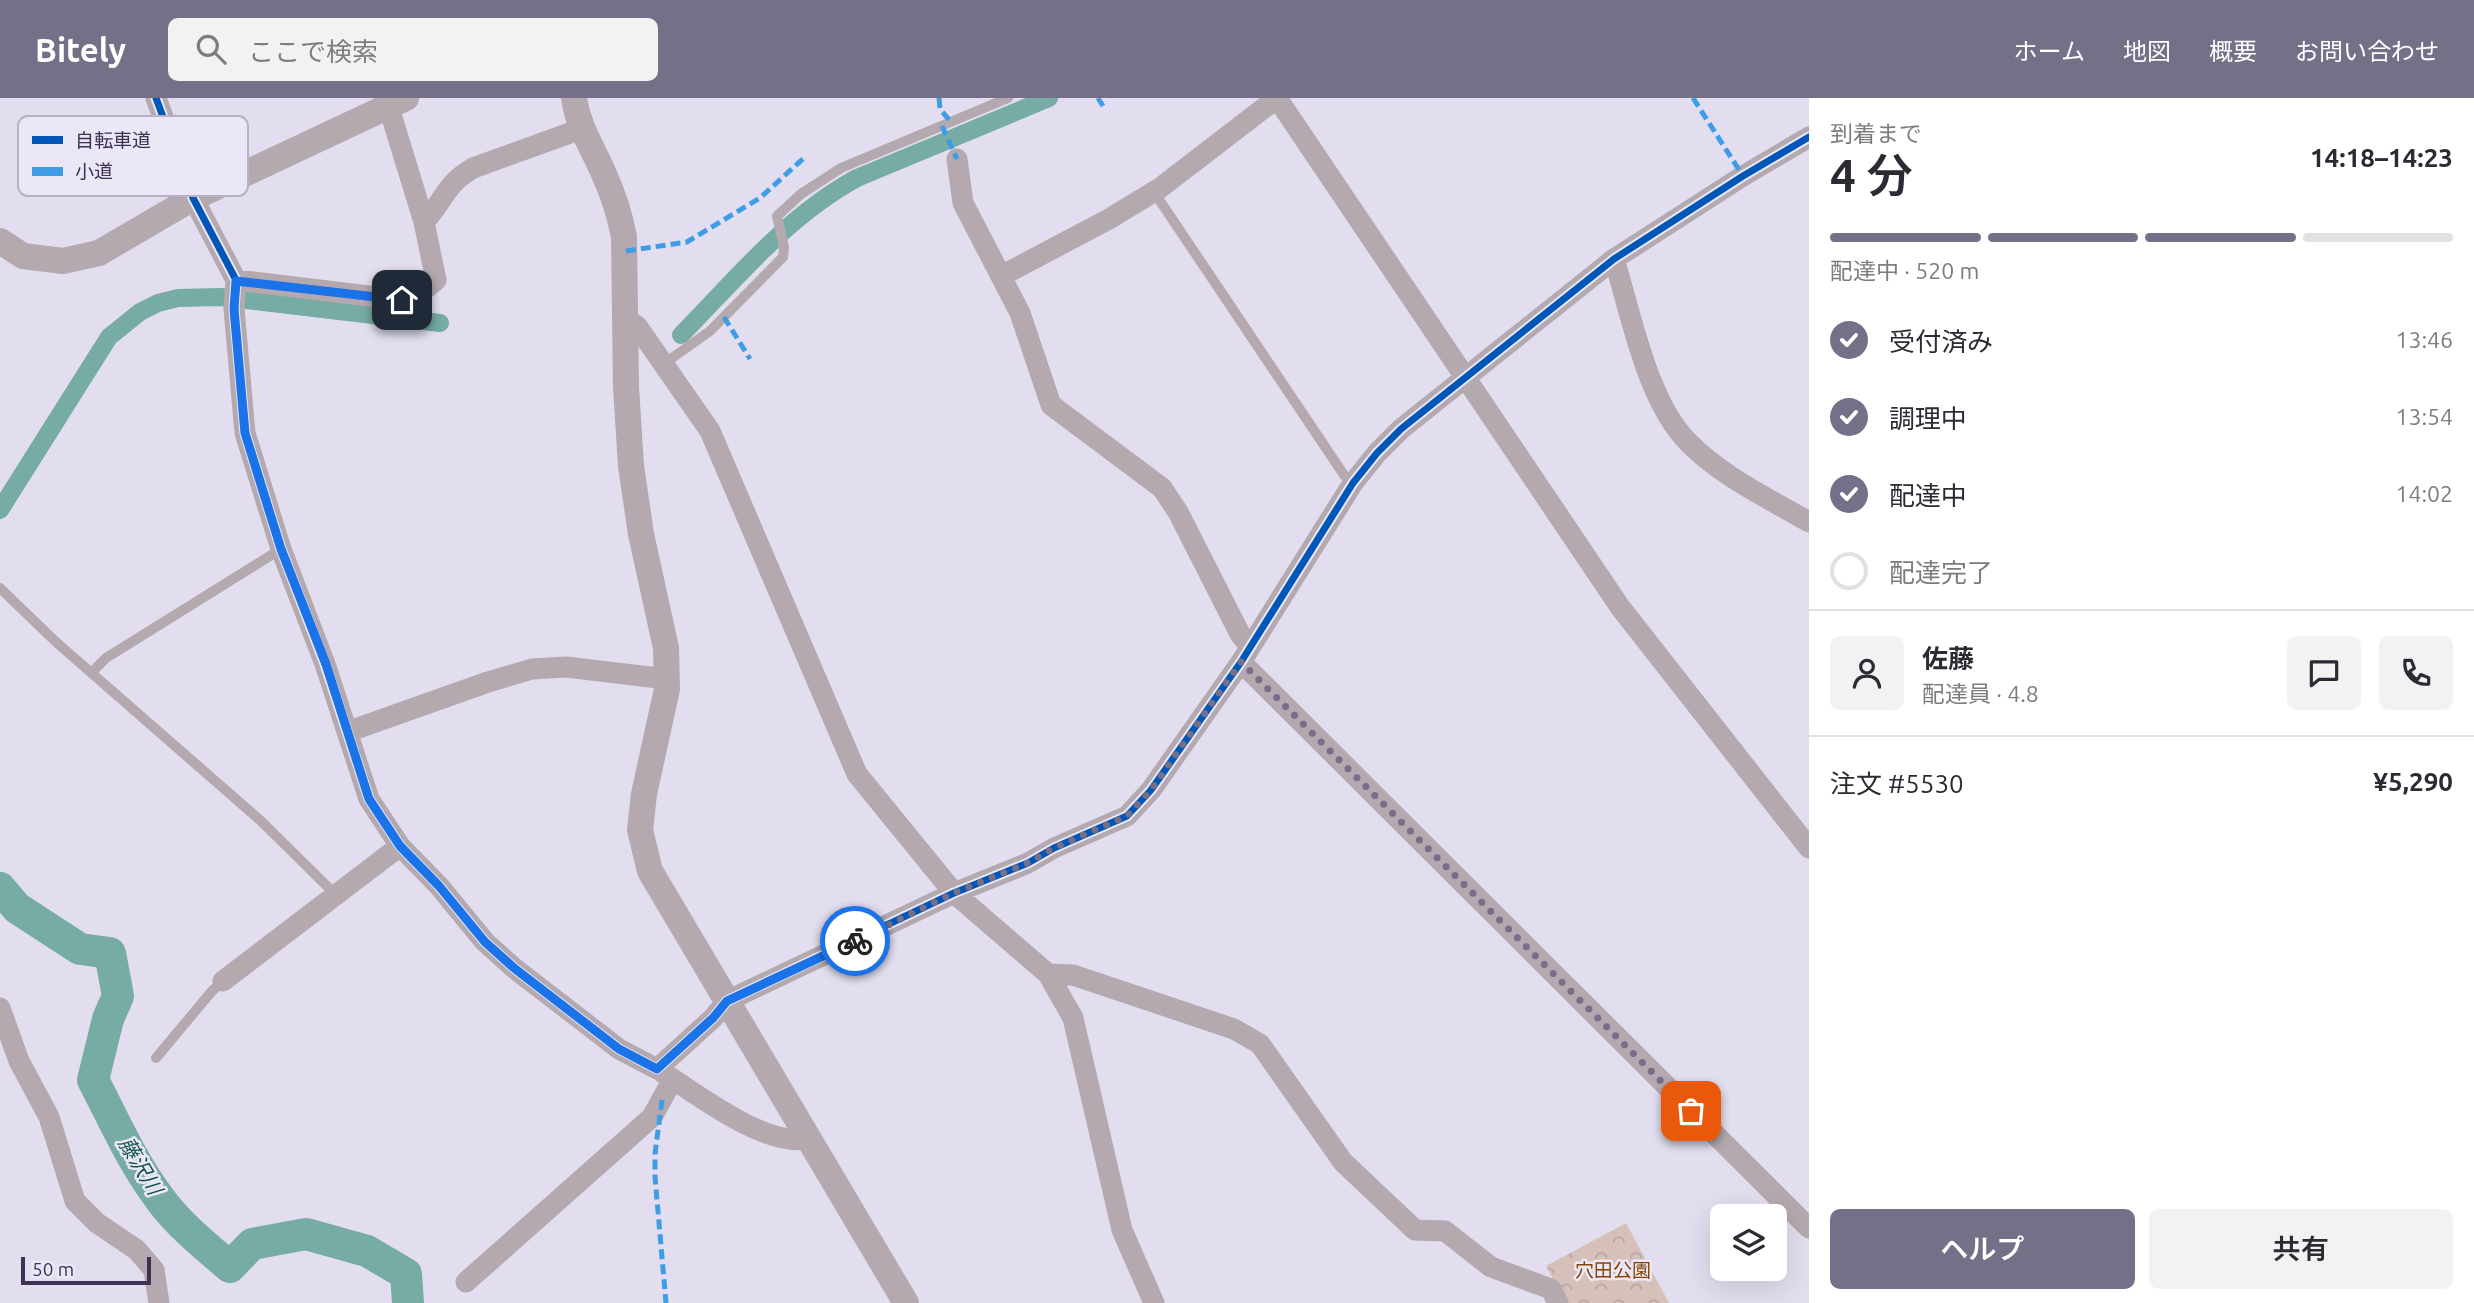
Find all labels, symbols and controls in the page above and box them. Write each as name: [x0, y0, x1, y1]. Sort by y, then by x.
search box: [168, 18, 658, 81]
icon: search: [192, 30, 230, 68]
text: Bitely: [35, 31, 126, 68]
text: ここで検索: [248, 37, 378, 66]
text: ホーム: [2014, 38, 2085, 65]
text: 地図: [2123, 38, 2171, 65]
text: 概要: [2209, 38, 2257, 65]
text: お問い合わせ: [2295, 38, 2439, 65]
legend: [18, 116, 248, 196]
text: 到着まで: [1830, 121, 1922, 146]
text: 自転車道: [75, 129, 151, 151]
text: 14:18–14:23: [2310, 143, 2453, 172]
text: 4 分: [1830, 149, 1913, 201]
text: 小道: [75, 160, 113, 182]
text: 配達中 · 520 m: [1830, 258, 1979, 283]
pin: [372, 270, 432, 330]
icon: home: [383, 281, 421, 319]
icon: check: [1830, 321, 1868, 359]
text: 受付済み: [1889, 327, 1993, 356]
text: 13:46: [2395, 327, 2453, 352]
icon: check: [1830, 398, 1868, 436]
text: 調理中: [1889, 404, 1967, 433]
text: 13:54: [2395, 404, 2453, 429]
icon: check: [1830, 475, 1868, 513]
text: 配達中: [1889, 481, 1967, 510]
text: 14:02: [2395, 481, 2453, 506]
text: 配達完了: [1889, 558, 1993, 587]
button: person: [1830, 636, 1904, 710]
button: chat: [2287, 636, 2361, 710]
button: phone: [2379, 636, 2453, 710]
text: 佐藤: [1922, 644, 1974, 673]
text: 配達員 · 4.8: [1922, 681, 2039, 706]
text: ¥5,290: [2373, 767, 2453, 796]
text: 注文 #5530: [1830, 769, 1964, 798]
courier: [820, 906, 890, 976]
icon: bike: [836, 922, 874, 960]
pin: [1661, 1081, 1721, 1141]
icon: bag: [1672, 1092, 1710, 1130]
water label: 藤沢川: [114, 1132, 168, 1200]
map controls: [1710, 1204, 1787, 1281]
button: layers: [1710, 1204, 1787, 1281]
button: ヘルプ: [1830, 1209, 2135, 1289]
button: 共有: [2149, 1209, 2453, 1289]
scale bar: [21, 1254, 150, 1286]
text: 50 m: [32, 1258, 74, 1280]
park label: 穴田公園: [1575, 1259, 1651, 1281]

